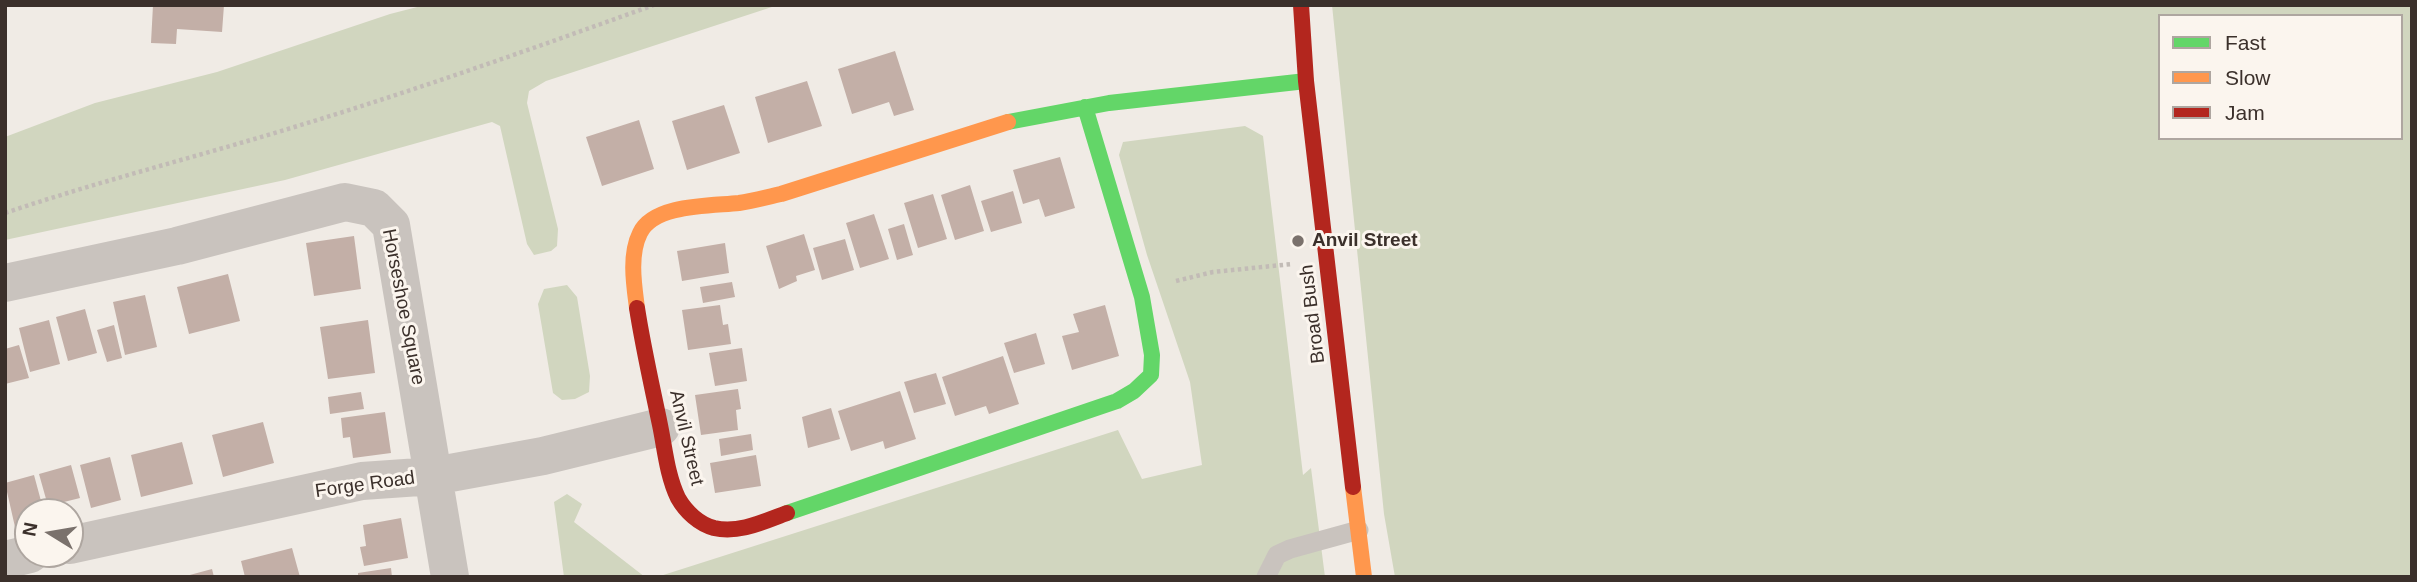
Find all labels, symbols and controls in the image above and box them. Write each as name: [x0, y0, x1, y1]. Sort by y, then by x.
legend: [2158, 14, 2403, 140]
text: Fast: [2225, 31, 2266, 54]
text: Slow: [2225, 66, 2271, 89]
text: Jam: [2225, 101, 2265, 124]
street label: Horseshoe Square: [377, 227, 429, 387]
place label: Anvil Street: [1312, 230, 1418, 252]
marker: Anvil Street: [1290, 233, 1306, 249]
street label: Broad Bush: [1296, 263, 1330, 365]
street label: Anvil Street: [664, 388, 708, 488]
street label: Forge Road: [314, 467, 416, 503]
north arrow: [14, 498, 84, 568]
text: N: [18, 521, 41, 538]

